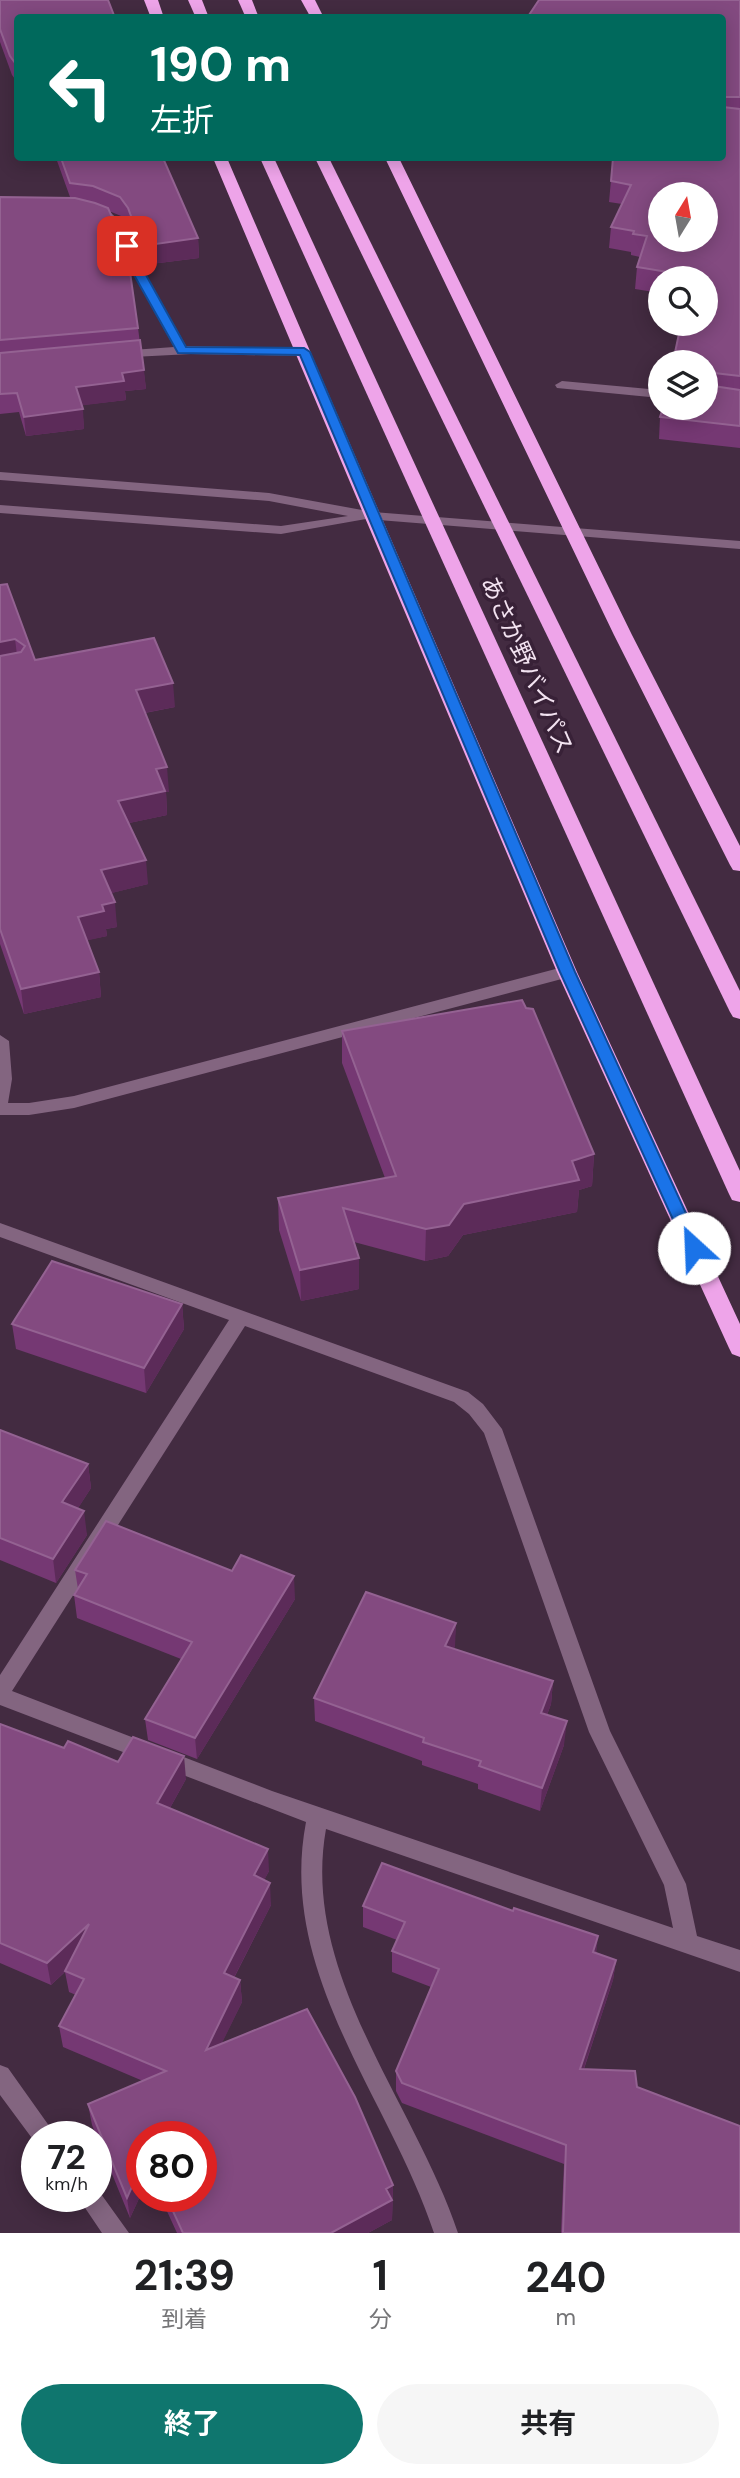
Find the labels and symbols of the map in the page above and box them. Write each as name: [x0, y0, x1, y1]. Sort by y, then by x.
north arrow: [648, 182, 718, 252]
pin: [97, 216, 157, 276]
street label: あさか野バイパス: [474, 571, 581, 759]
position arrow: [657, 1211, 731, 1285]
speed limit sign: 80: [126, 2121, 217, 2212]

